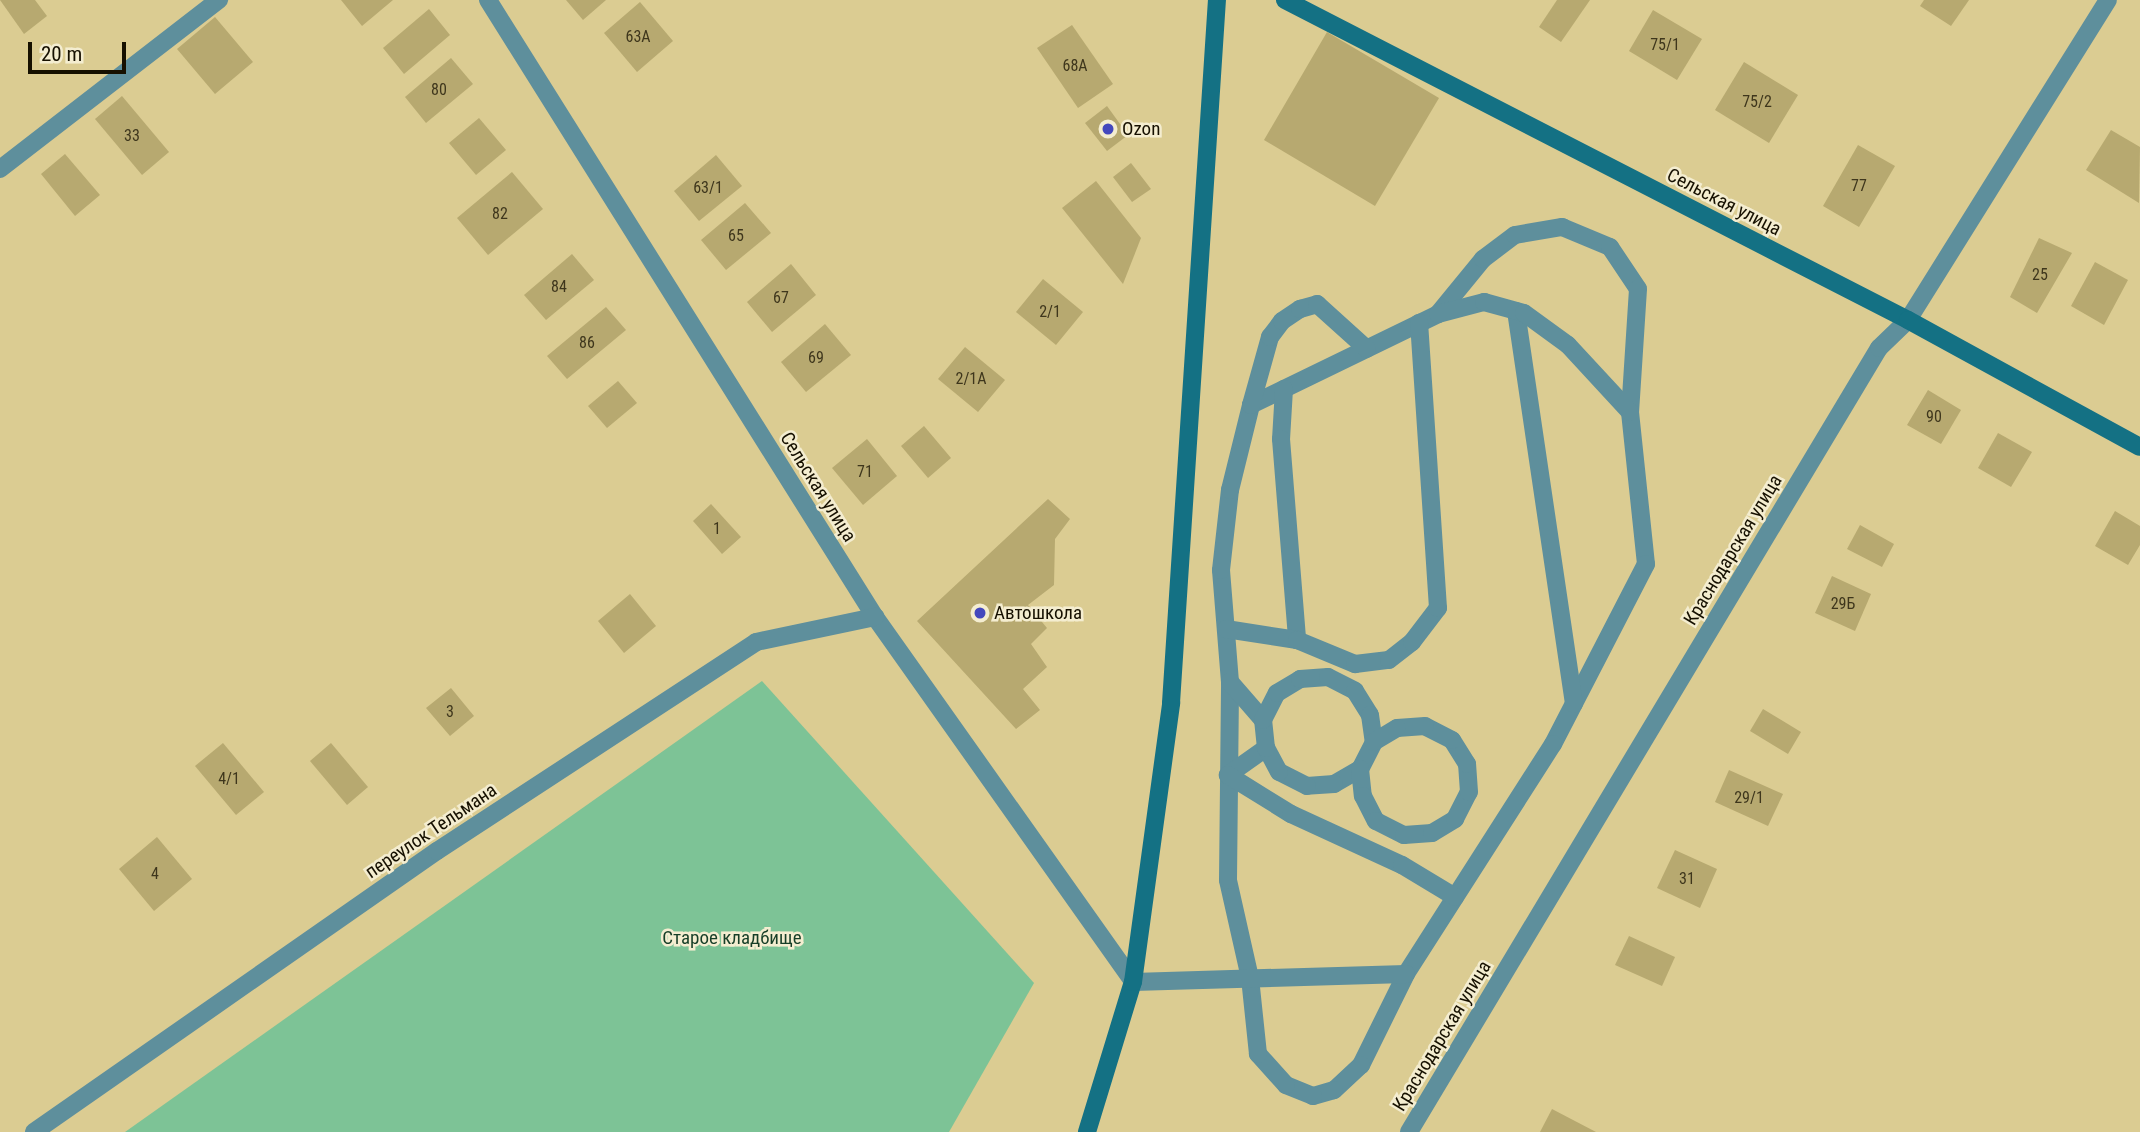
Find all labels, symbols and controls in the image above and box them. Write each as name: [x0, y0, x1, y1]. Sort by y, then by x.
house number: 63А: [625, 27, 651, 47]
scale bar: [32, 28, 130, 72]
house number: 75/1: [1650, 35, 1680, 55]
text: 20 m: [41, 42, 82, 66]
house number: 68А: [1062, 56, 1088, 76]
house number: 80: [431, 80, 447, 100]
house number: 75/2: [1742, 92, 1772, 112]
place label: Ozon: [1122, 118, 1160, 140]
marker: Ozon: [1100, 121, 1116, 137]
house number: 33: [124, 126, 140, 146]
street label: Сельская улица: [1663, 163, 1785, 241]
house number: 77: [1851, 176, 1867, 196]
house number: 63/1: [693, 178, 723, 198]
house number: 82: [492, 204, 508, 224]
house number: 65: [728, 226, 744, 246]
house number: 25: [2032, 265, 2048, 285]
house number: 84: [551, 277, 567, 297]
house number: 67: [773, 288, 789, 308]
house number: 2/1: [1039, 302, 1061, 322]
house number: 86: [579, 333, 595, 353]
house number: 69: [808, 348, 824, 368]
house number: 2/1А: [956, 369, 986, 389]
house number: 90: [1926, 407, 1942, 427]
street label: Сельская улица: [775, 428, 861, 546]
house number: 71: [857, 462, 873, 482]
street label: Краснодарская улица: [1679, 471, 1787, 629]
house number: 1: [713, 519, 721, 539]
house number: 29Б: [1831, 594, 1855, 614]
place label: Автошкола: [994, 602, 1082, 624]
marker: Автошкола: [972, 605, 988, 621]
house number: 3: [446, 702, 454, 722]
house number: 4/1: [218, 769, 240, 789]
street label: переулок Тельмана: [361, 779, 501, 883]
house number: 29/1: [1734, 788, 1764, 808]
house number: 4: [151, 864, 159, 884]
house number: 31: [1679, 869, 1695, 889]
park label: Старое кладбище: [662, 927, 802, 949]
street label: Краснодарская улица: [1388, 957, 1496, 1115]

